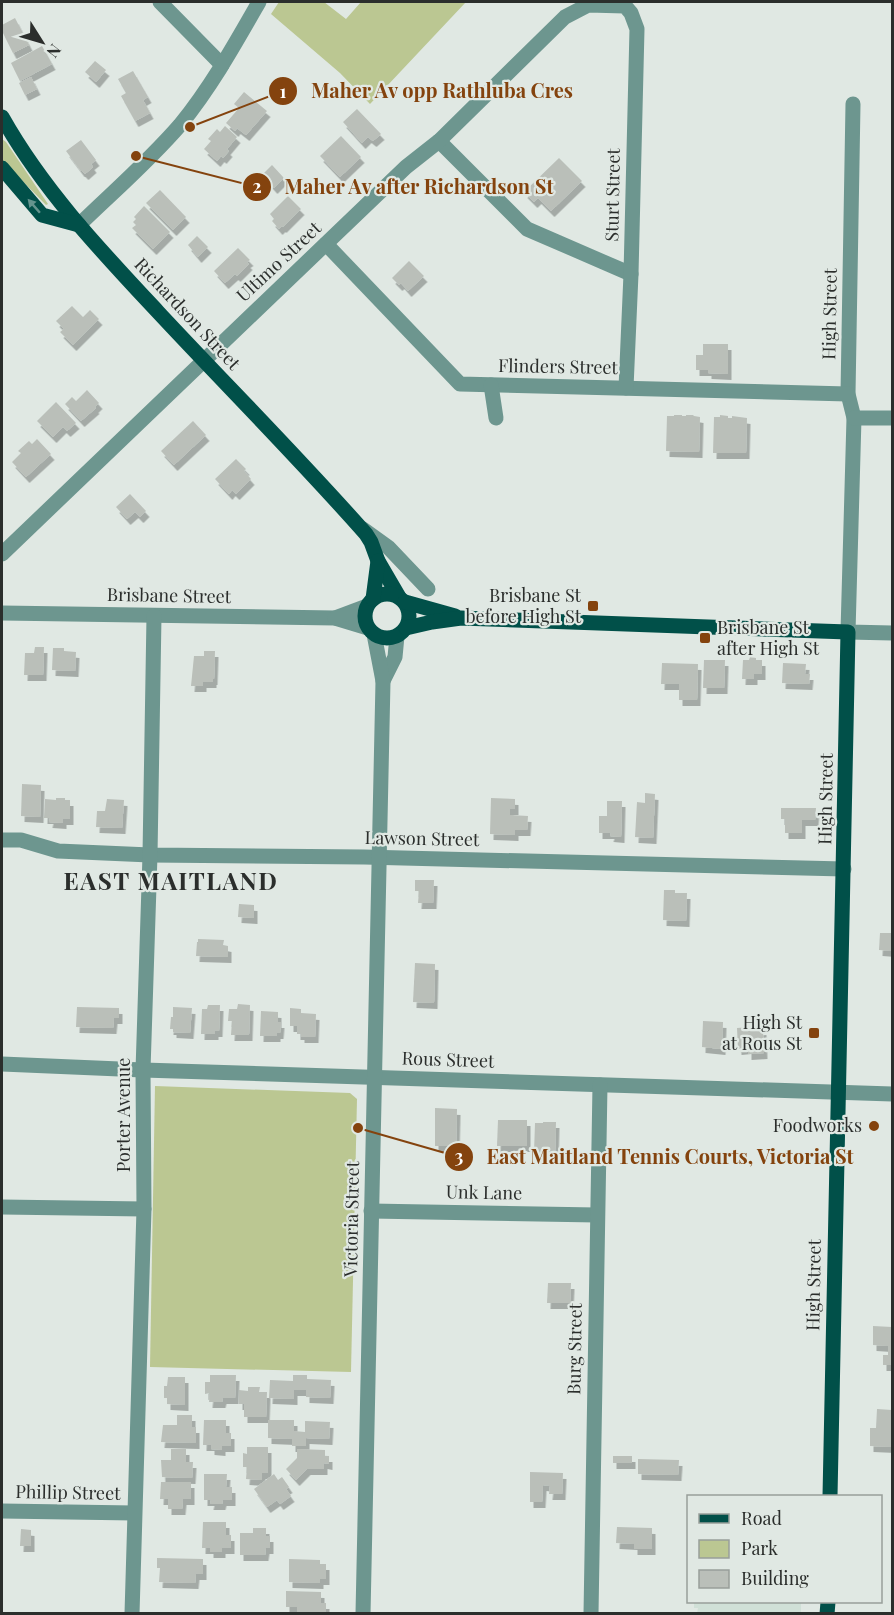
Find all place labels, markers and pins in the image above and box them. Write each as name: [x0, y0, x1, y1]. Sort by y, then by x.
callout: Maher Av opp Rathluba Cres: [268, 72, 586, 110]
callout: Maher Av after Richardson St: [242, 168, 567, 206]
place label: Brisbane St before High St: [465, 583, 582, 628]
marker: Brisbane St before High St: [586, 599, 600, 613]
place label: Brisbane St after High St: [717, 615, 820, 660]
marker: Brisbane St after High St: [698, 631, 712, 645]
place label: High St at Rous St: [722, 1010, 803, 1055]
marker: High St at Rous St: [807, 1026, 821, 1040]
place label: Foodworks: [773, 1113, 862, 1137]
marker: Foodworks: [867, 1119, 881, 1133]
callout: East Maitland Tennis Courts, Victoria St: [444, 1138, 867, 1176]

